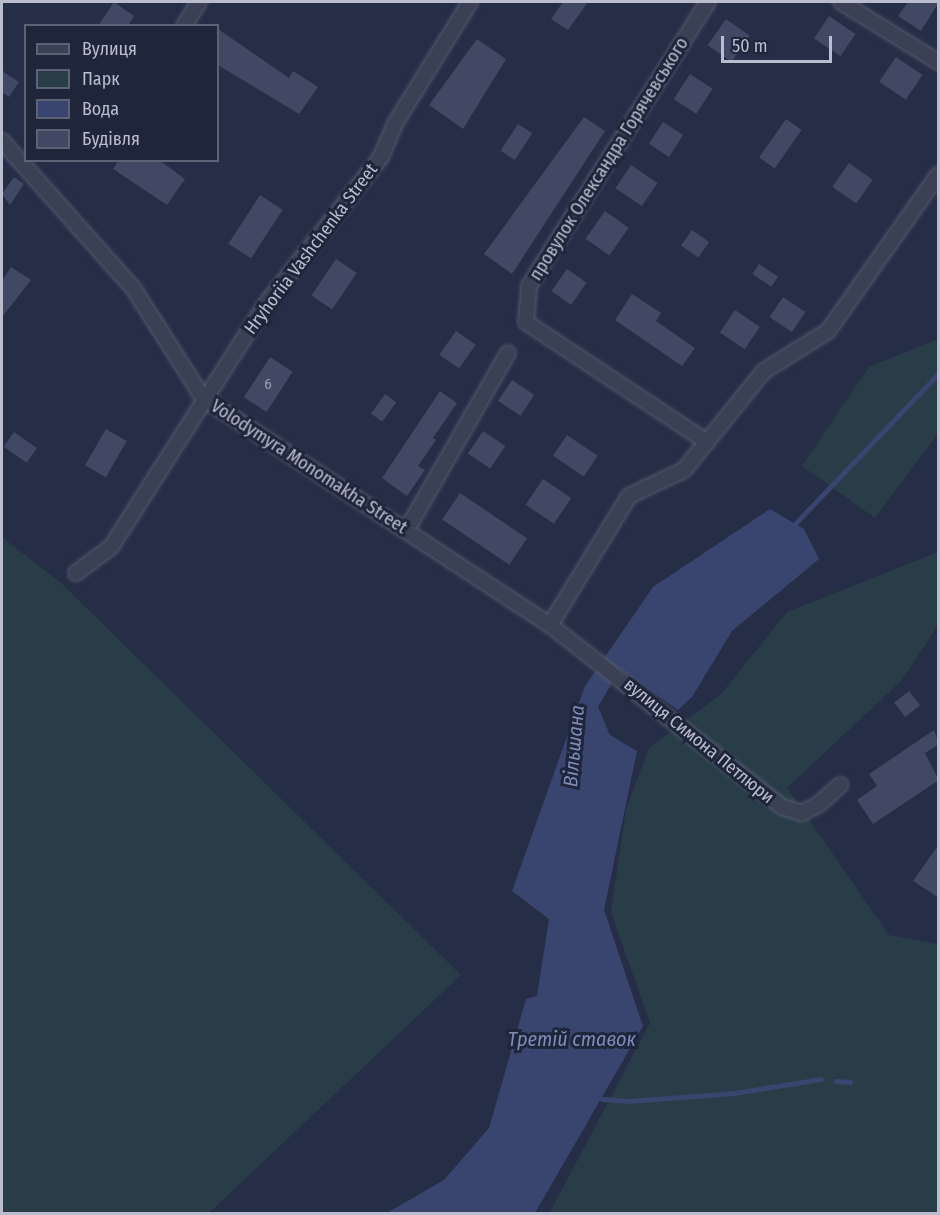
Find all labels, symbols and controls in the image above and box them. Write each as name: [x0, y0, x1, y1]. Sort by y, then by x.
legend: [24, 24, 219, 162]
scale bar: [724, 24, 835, 62]
street label: провулок Олександра Горячевського: [525, 34, 693, 284]
text: 50 m: [732, 35, 768, 57]
text: Вулиця: [82, 38, 137, 60]
text: Парк: [82, 68, 120, 90]
text: Вода: [82, 98, 119, 120]
text: Будівля: [82, 128, 140, 150]
street label: Hryhoriia Vashchenka Street: [240, 159, 382, 339]
house number: 6: [264, 376, 272, 394]
street label: Volodymyra Monomakha Street: [207, 395, 411, 539]
street label: вулиця Симона Петлюри: [620, 674, 778, 808]
water label: Вільшана: [558, 704, 590, 788]
water label: Третій ставок: [508, 1027, 636, 1051]

